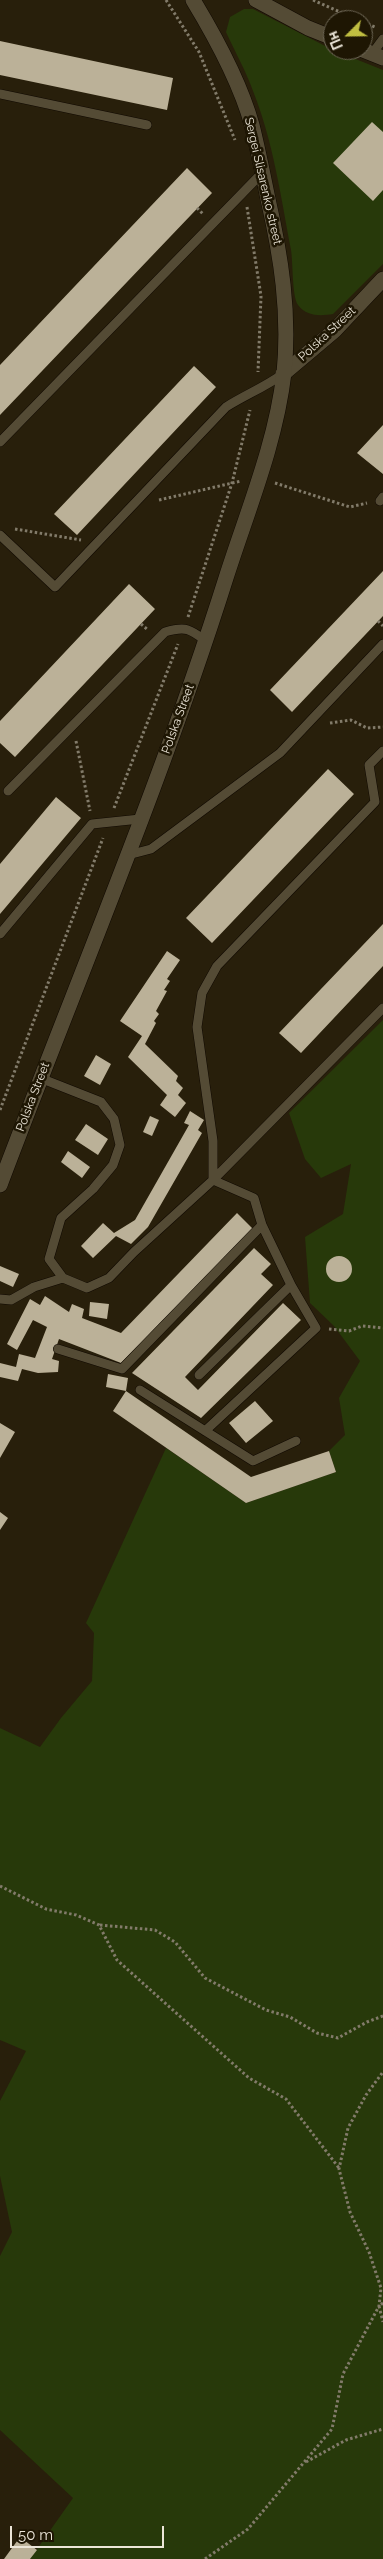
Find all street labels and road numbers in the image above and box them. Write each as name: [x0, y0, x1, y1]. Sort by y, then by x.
street label: Sergei Slisarenko street: [241, 116, 285, 246]
street label: Polska Street: [295, 304, 359, 364]
street label: Polska Street: [159, 682, 197, 756]
street label: Polska Street: [13, 1060, 53, 1134]

